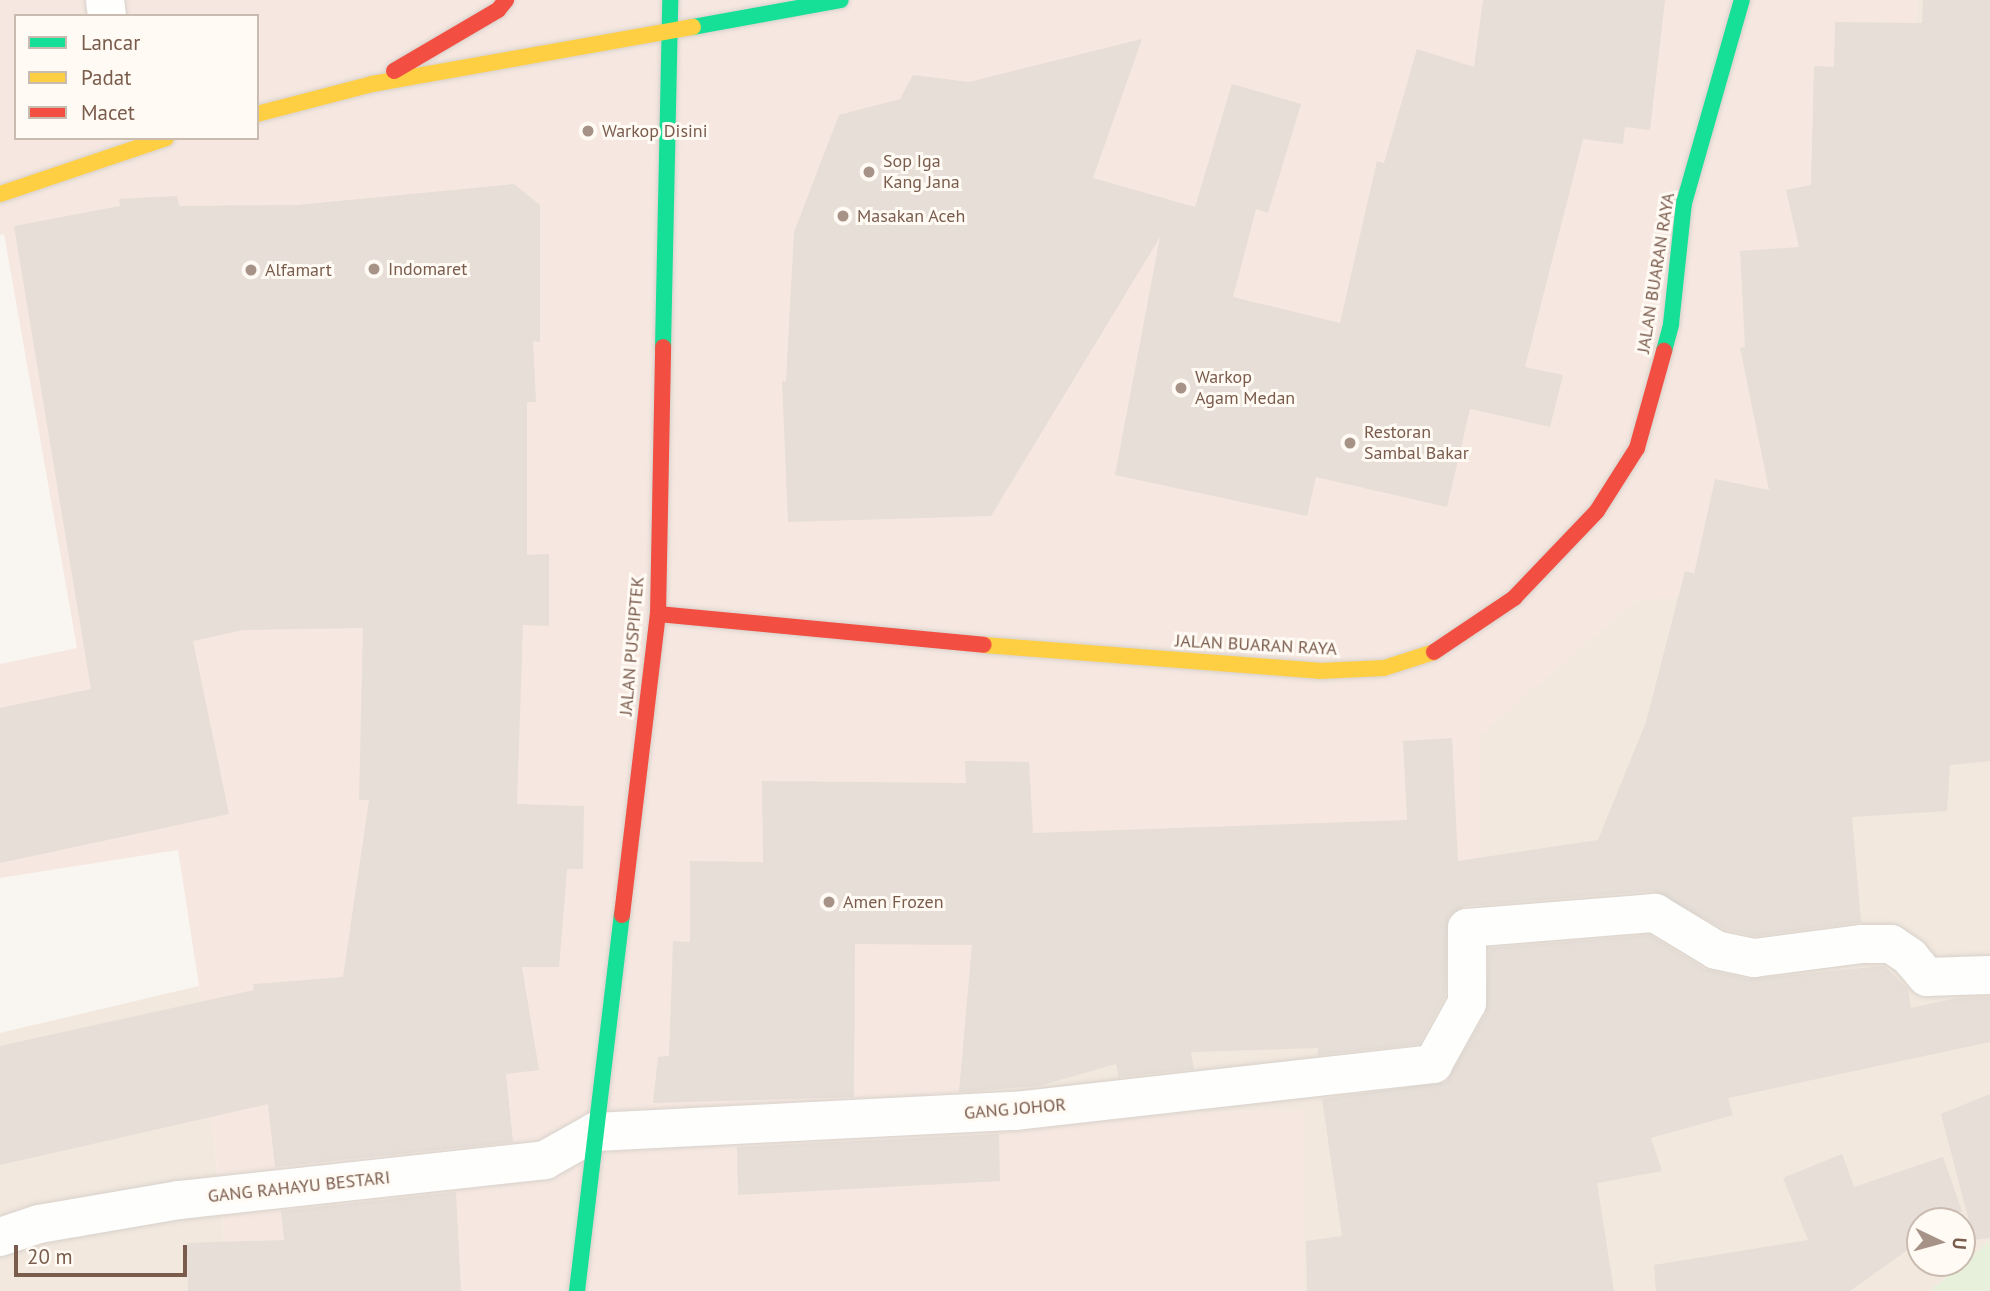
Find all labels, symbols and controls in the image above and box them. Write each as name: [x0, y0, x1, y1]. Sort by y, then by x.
legend: [14, 14, 259, 140]
text: Lancar: [81, 29, 140, 56]
text: Padat: [81, 64, 131, 91]
text: Macet: [81, 99, 135, 126]
place label: Warkop Disini: [602, 120, 707, 142]
marker: Warkop Disini: [580, 123, 596, 139]
place label: Sop Iga Kang Jana: [883, 151, 960, 194]
marker: Sop Iga Kang Jana: [861, 164, 877, 180]
street label: JALAN BUARAN RAYA: [1633, 191, 1679, 355]
place label: Masakan Aceh: [857, 205, 966, 227]
marker: Masakan Aceh: [835, 208, 851, 224]
place label: Indomaret: [388, 258, 467, 280]
place label: Alfamart: [265, 259, 332, 281]
marker: Indomaret: [366, 261, 382, 277]
marker: Alfamart: [243, 262, 259, 278]
place label: Warkop Agam Medan: [1195, 367, 1295, 410]
marker: Warkop Agam Medan: [1173, 380, 1189, 396]
place label: Restoran Sambal Bakar: [1364, 422, 1469, 464]
marker: Restoran Sambal Bakar: [1342, 435, 1358, 451]
street label: JALAN PUSPIPTEK: [615, 575, 649, 717]
street label: JALAN BUARAN RAYA: [1175, 630, 1337, 660]
place label: Amen Frozen: [843, 891, 943, 913]
marker: Amen Frozen: [821, 894, 837, 910]
street label: GANG JOHOR: [963, 1094, 1067, 1124]
street label: GANG RAHAYU BESTARI: [207, 1167, 391, 1207]
north arrow: [1906, 1207, 1976, 1277]
scale bar: [18, 1232, 191, 1276]
text: U: [1947, 1237, 1972, 1251]
text: 20 m: [27, 1243, 73, 1270]

